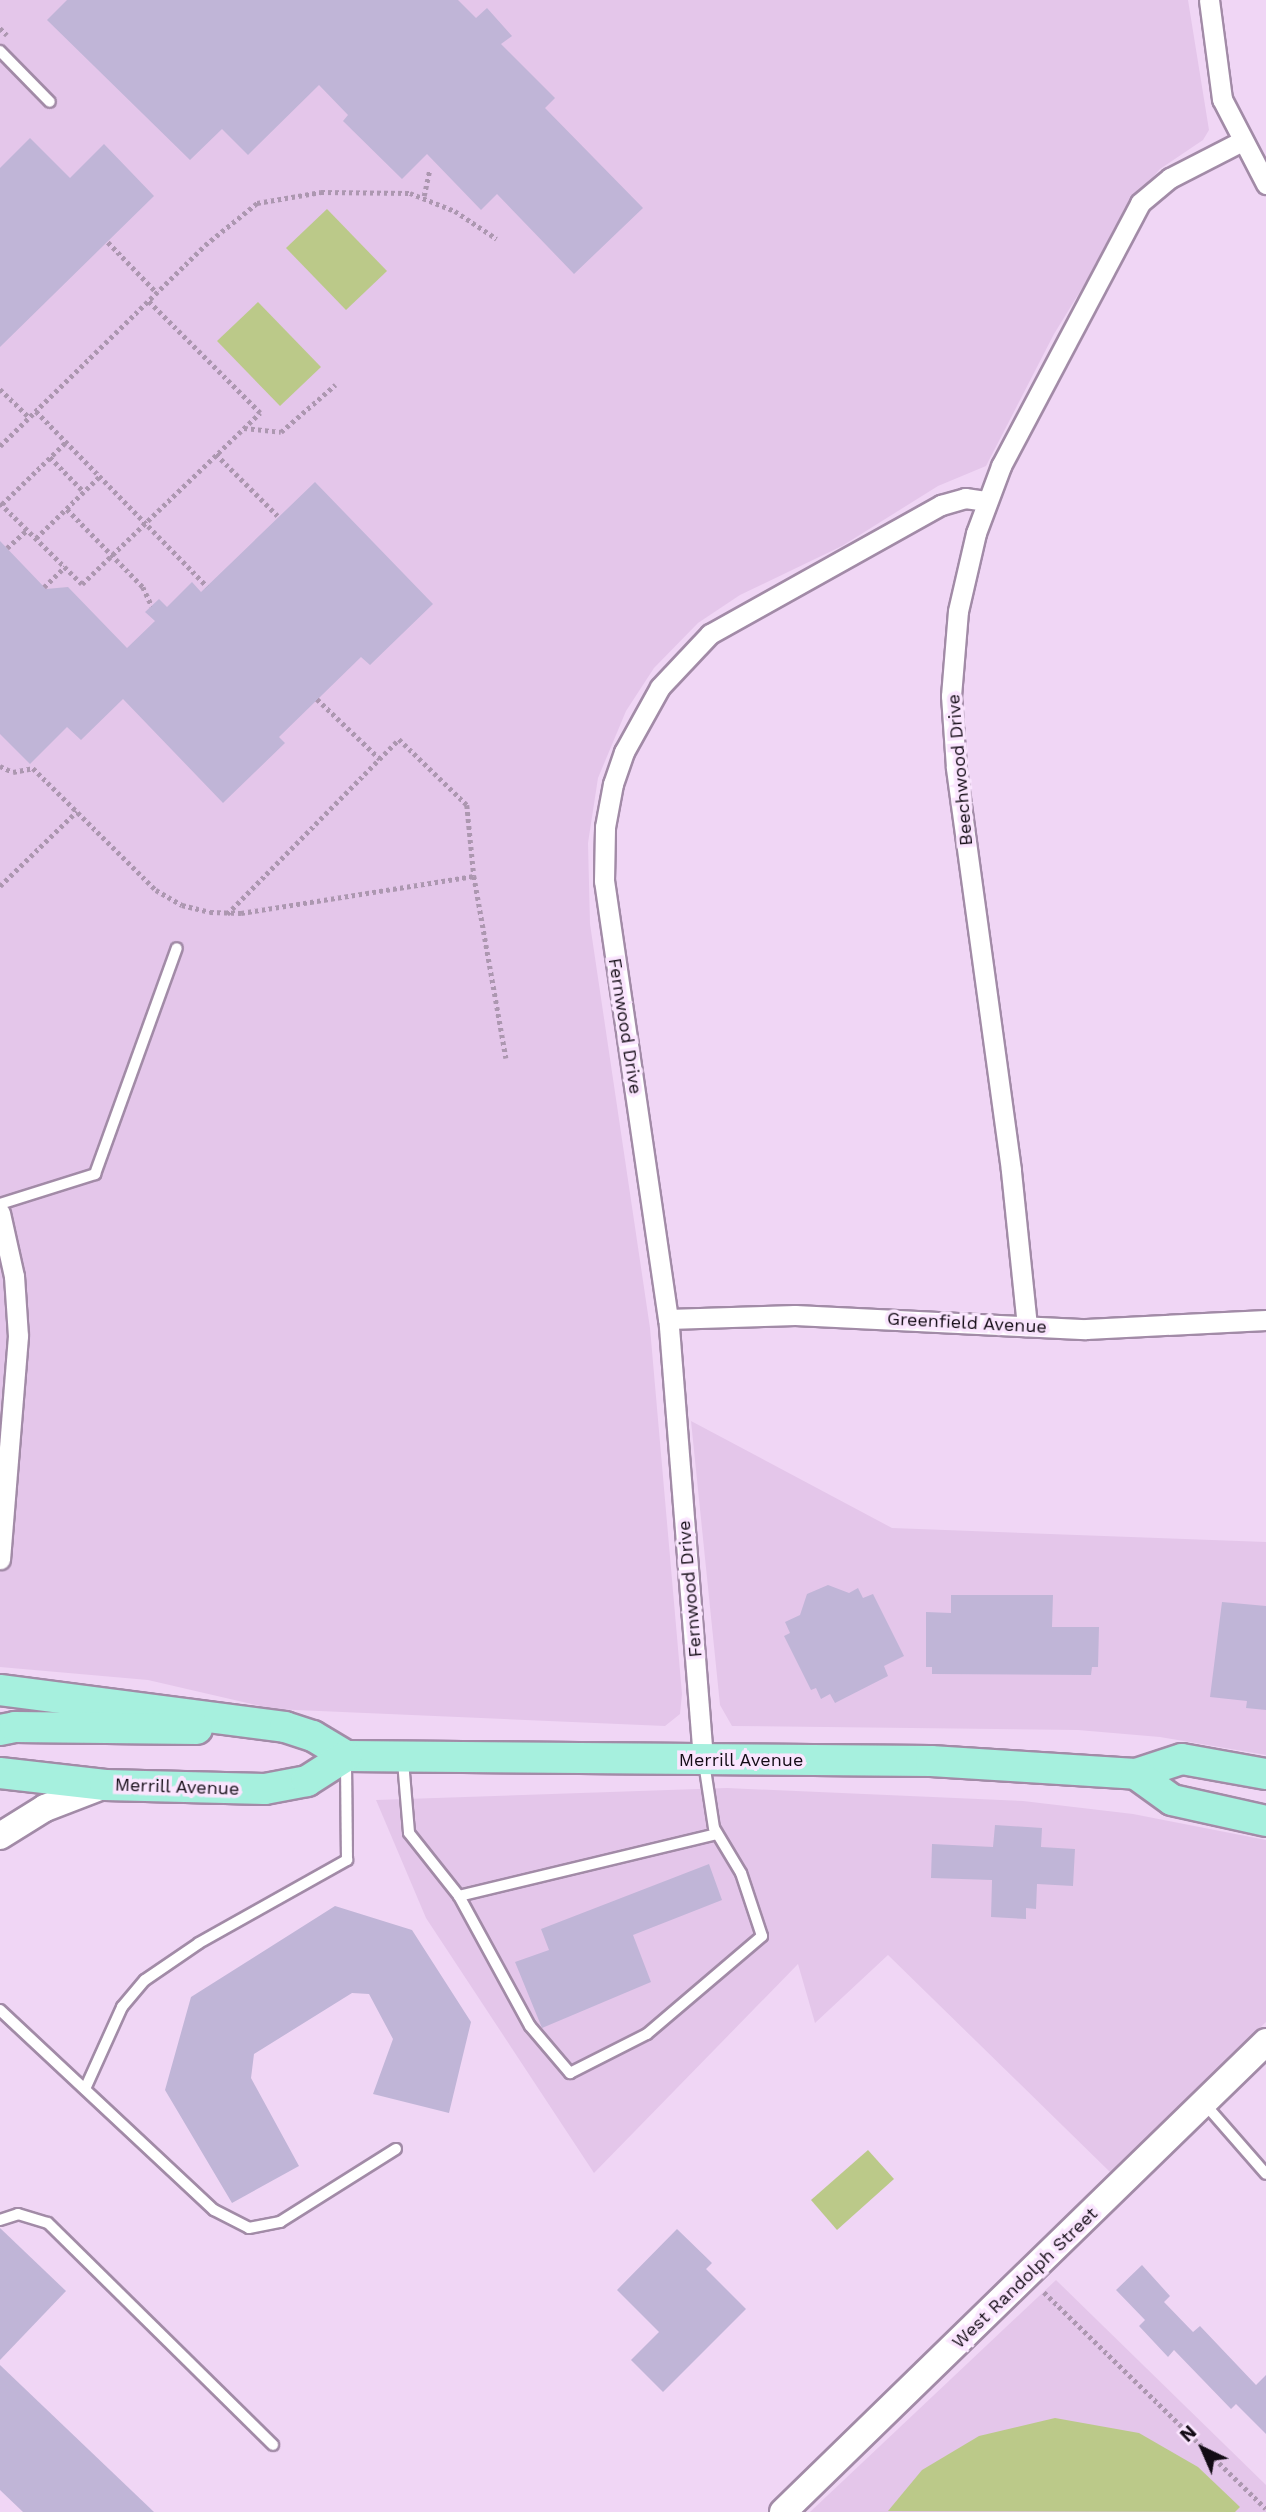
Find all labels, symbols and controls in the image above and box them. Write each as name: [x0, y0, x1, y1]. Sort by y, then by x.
street label: Beechwood Drive: [943, 693, 977, 847]
street label: Fernwood Drive: [604, 957, 646, 1095]
street label: Greenfield Avenue: [886, 1308, 1048, 1338]
street label: Fernwood Drive: [673, 1520, 707, 1658]
street label: Merrill Avenue: [678, 1749, 804, 1771]
street label: Merrill Avenue: [114, 1774, 240, 1800]
street label: West Randolph Street: [948, 2203, 1102, 2353]
north arrow: [1168, 2414, 1238, 2484]
text: N: [1175, 2420, 1201, 2447]

